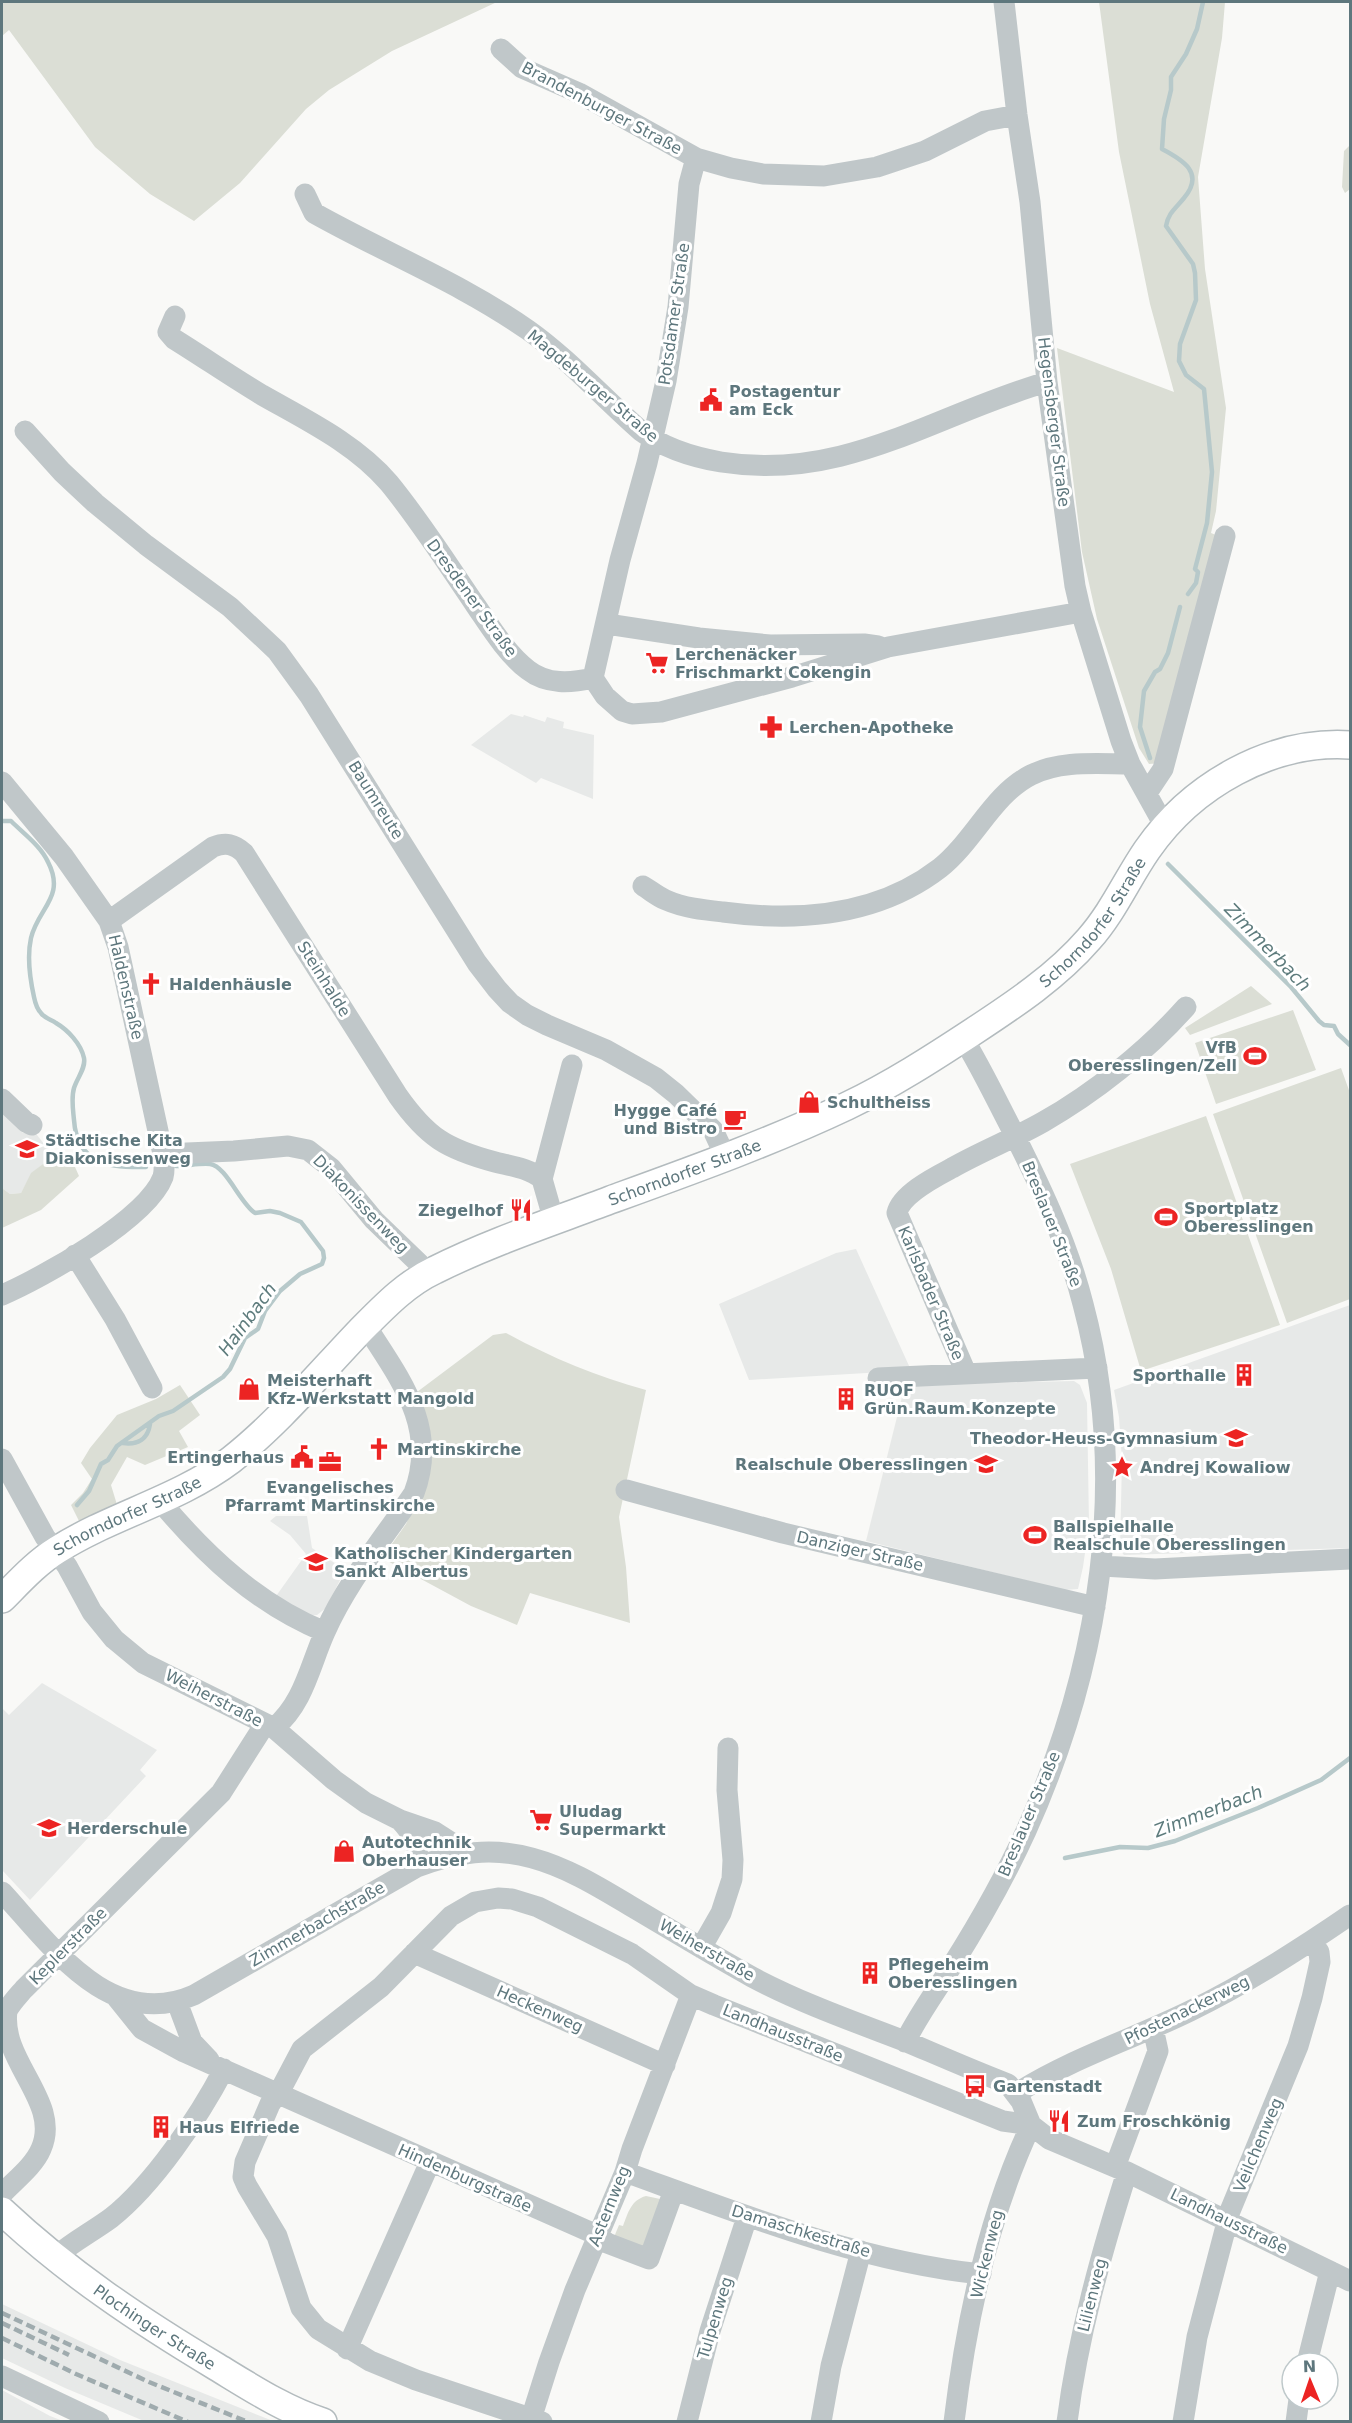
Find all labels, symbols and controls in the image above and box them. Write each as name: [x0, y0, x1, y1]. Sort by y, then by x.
street label: Brandenburger Straße: [519, 58, 685, 158]
street label: Potsdamer Straße: [655, 242, 693, 386]
street label: Magdeburger Straße: [524, 326, 662, 446]
street label: Hegensberger Straße: [1034, 336, 1074, 508]
place label: Postagentur am Eck: [729, 382, 840, 419]
public building icon: Postagentur am Eck: [698, 387, 724, 413]
street label: Dresdener Straße: [423, 535, 521, 661]
place label: Lerchenäcker Frischmarkt Cokengin: [675, 645, 871, 682]
supermarket icon: Lerchenäcker Frischmarkt Cokengin: [644, 650, 670, 676]
pharmacy icon: Lerchen-Apotheke: [758, 714, 784, 740]
place label: Lerchen-Apotheke: [789, 718, 954, 737]
street label: Baumreute: [344, 757, 408, 843]
street label: Schorndorfer Straße: [1035, 854, 1149, 991]
water label: Zimmerbach: [1220, 898, 1315, 996]
street label: Haldenstraße: [105, 933, 147, 1041]
street label: Steinhalde: [293, 938, 355, 1020]
church icon: Haldenhäusle: [138, 971, 164, 997]
place label: Haldenhäusle: [169, 975, 292, 994]
place label: VfB Oberesslingen/Zell: [1068, 1038, 1237, 1075]
sports icon: VfB Oberesslingen/Zell: [1242, 1043, 1268, 1069]
shop icon: Schultheiss: [796, 1089, 822, 1115]
place label: Schultheiss: [827, 1093, 931, 1112]
place label: Hygge Café und Bistro: [614, 1101, 717, 1138]
cafe icon: Hygge Café und Bistro: [722, 1106, 748, 1132]
place label: Städtische Kita Diakonissenweg: [45, 1131, 191, 1168]
street label: Schorndorfer Straße: [605, 1135, 764, 1209]
school or university icon: Städtische Kita Diakonissenweg: [14, 1136, 40, 1162]
street label: Diakonissenweg: [309, 1151, 413, 1257]
street label: Breslauer Straße: [1018, 1158, 1086, 1290]
restaurant icon: Ziegelhof: [508, 1197, 534, 1223]
place label: Sportplatz Oberesslingen: [1184, 1199, 1314, 1236]
place label: Ziegelhof: [418, 1201, 504, 1220]
sports icon: Sportplatz Oberesslingen: [1153, 1204, 1179, 1230]
street label: Karlsbader Straße: [894, 1223, 968, 1363]
water label: Hainbach: [214, 1279, 280, 1359]
building icon: Sporthalle: [1231, 1362, 1257, 1388]
place label: Sporthalle: [1132, 1366, 1226, 1385]
place label: Meisterhaft Kfz-Werkstatt Mangold: [267, 1371, 474, 1408]
shop icon: Meisterhaft Kfz-Werkstatt Mangold: [236, 1376, 262, 1402]
place label: RUOF Grün.Raum.Konzepte: [864, 1381, 1056, 1418]
building icon: RUOF Grün.Raum.Konzepte: [833, 1386, 859, 1412]
school or university icon: Theodor-Heuss-Gymnasium: [1223, 1425, 1249, 1451]
place label: Theodor-Heuss-Gymnasium: [970, 1429, 1218, 1448]
church icon: Martinskirche: [366, 1436, 392, 1462]
place label: Martinskirche: [397, 1440, 522, 1459]
public building icon: Ertingerhaus: [289, 1444, 315, 1470]
place label: Ertingerhaus: [167, 1448, 284, 1467]
office icon: Evangelisches Pfarramt Martinskirche: [317, 1449, 343, 1475]
school or university icon: Realschule Oberesslingen: [973, 1451, 999, 1477]
place icon: Andrej Kowaliow: [1109, 1454, 1135, 1480]
place label: Realschule Oberesslingen: [735, 1455, 968, 1474]
place label: Andrej Kowaliow: [1140, 1458, 1291, 1477]
street label: Schorndorfer Straße: [50, 1472, 204, 1559]
place label: Evangelisches Pfarramt Martinskirche: [225, 1478, 435, 1515]
place label: Ballspielhalle Realschule Oberesslingen: [1053, 1517, 1286, 1554]
sports icon: Ballspielhalle Realschule Oberesslingen: [1022, 1522, 1048, 1548]
street label: Danziger Straße: [795, 1527, 925, 1575]
place label: Katholischer Kindergarten Sankt Albertus: [334, 1544, 572, 1581]
school or university icon: Katholischer Kindergarten Sankt Albertus: [303, 1549, 329, 1575]
street label: Weiherstraße: [162, 1665, 266, 1731]
street label: Breslauer Straße: [994, 1749, 1064, 1879]
water label: Zimmerbach: [1150, 1781, 1265, 1842]
place label: Uludag Supermarkt: [559, 1802, 666, 1839]
supermarket icon: Uludag Supermarkt: [528, 1807, 554, 1833]
school or university icon: Herderschule: [36, 1815, 62, 1841]
place label: Herderschule: [67, 1819, 188, 1838]
place label: Autotechnik Oberhauser: [362, 1833, 472, 1870]
shop icon: Autotechnik Oberhauser: [331, 1838, 357, 1864]
street label: Zimmerbachstraße: [246, 1878, 388, 1970]
street label: Keplerstraße: [25, 1903, 111, 1989]
street label: Weiherstraße: [656, 1915, 758, 1985]
place label: Pflegeheim Oberesslingen: [888, 1955, 1018, 1992]
building icon: Pflegeheim Oberesslingen: [857, 1960, 883, 1986]
street label: Pfostenackerweg: [1122, 1972, 1252, 2048]
street label: Heckenweg: [494, 1982, 586, 2036]
street label: Landhausstraße: [720, 2000, 846, 2066]
bus stop icon: Gartenstadt: [962, 2073, 988, 2099]
place label: Gartenstadt: [993, 2077, 1102, 2096]
street label: Veilchenweg: [1230, 2095, 1286, 2195]
restaurant icon: Zum Froschkönig: [1046, 2108, 1072, 2134]
place label: Zum Froschkönig: [1077, 2112, 1231, 2131]
building icon: Haus Elfriede: [148, 2114, 174, 2140]
place label: Haus Elfriede: [179, 2118, 300, 2137]
street label: Hindenburgstraße: [395, 2140, 535, 2216]
street label: Asternweg: [584, 2163, 634, 2249]
street label: Landhausstraße: [1167, 2184, 1291, 2258]
street label: Damaschkestraße: [729, 2201, 873, 2261]
street label: Wickenweg: [967, 2208, 1007, 2300]
street label: Lilienweg: [1074, 2256, 1110, 2334]
street label: Tulpenweg: [693, 2275, 737, 2362]
street label: Plochinger Straße: [90, 2280, 219, 2373]
north arrow: [1280, 2351, 1340, 2411]
text: N: [1302, 2357, 1317, 2376]

